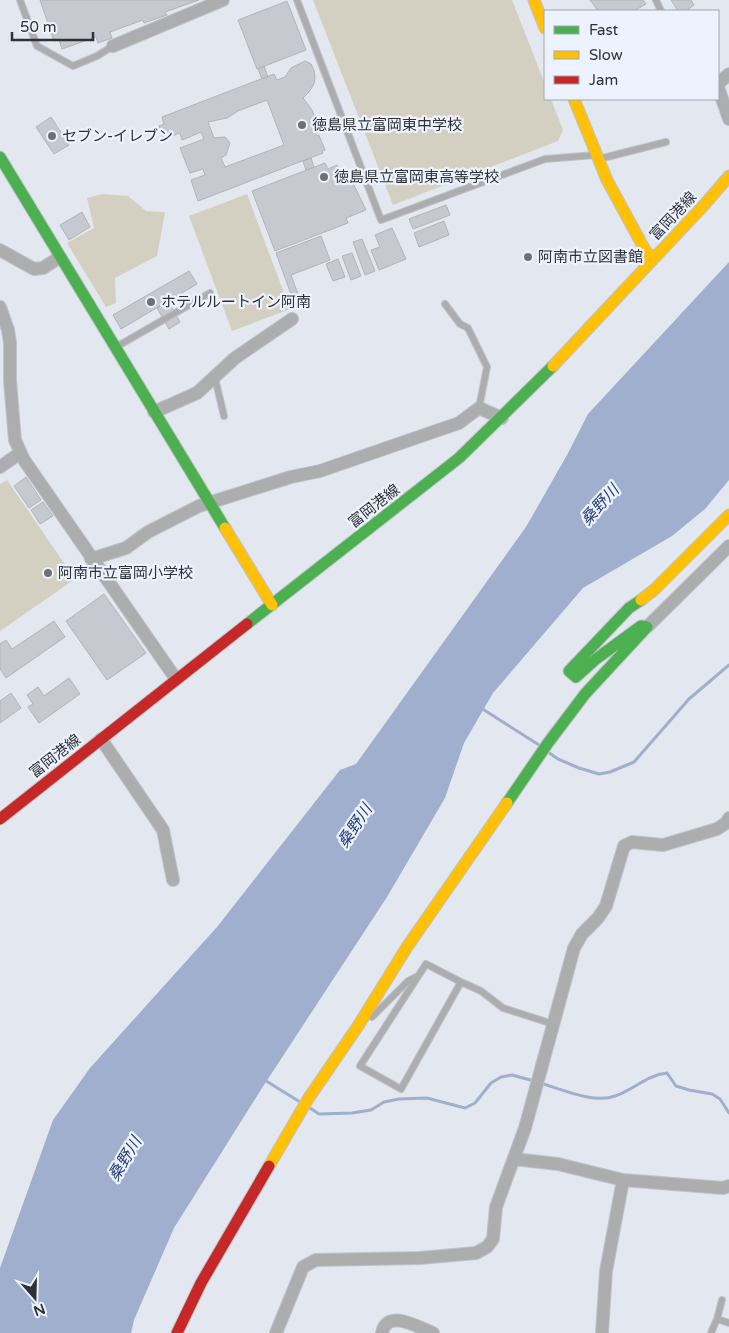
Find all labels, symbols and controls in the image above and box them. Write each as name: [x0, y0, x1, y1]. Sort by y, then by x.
scale bar: [12, 10, 94, 42]
legend: [544, 10, 719, 100]
text: 50 m: [20, 18, 57, 36]
text: Fast: [589, 21, 619, 39]
text: Slow: [589, 46, 623, 64]
text: Jam: [589, 71, 618, 89]
place label: 徳島県立富岡東中学校: [312, 116, 462, 134]
marker: 徳島県立富岡東中学校: [296, 119, 308, 131]
place label: セブン-イレブン: [62, 127, 173, 145]
marker: セブン-イレブン: [46, 130, 58, 142]
place label: 徳島県立富岡東高等学校: [334, 168, 499, 186]
marker: 徳島県立富岡東高等学校: [318, 171, 330, 183]
street label: 富岡港線: [646, 188, 700, 244]
place label: 阿南市立図書館: [538, 248, 643, 266]
marker: 阿南市立図書館: [522, 251, 534, 263]
place label: ホテルルートイン阿南: [161, 293, 311, 311]
marker: ホテルルートイン阿南: [145, 296, 157, 308]
water label: 桑野川: [577, 479, 625, 530]
street label: 富岡港線: [345, 480, 403, 532]
place label: 阿南市立富岡小学校: [58, 564, 193, 582]
marker: 阿南市立富岡小学校: [42, 567, 54, 579]
street label: 富岡港線: [26, 730, 84, 782]
water label: 桑野川: [333, 799, 378, 851]
water label: 桑野川: [104, 1132, 147, 1185]
north arrow: [10, 1273, 60, 1323]
text: N: [31, 1300, 47, 1320]

